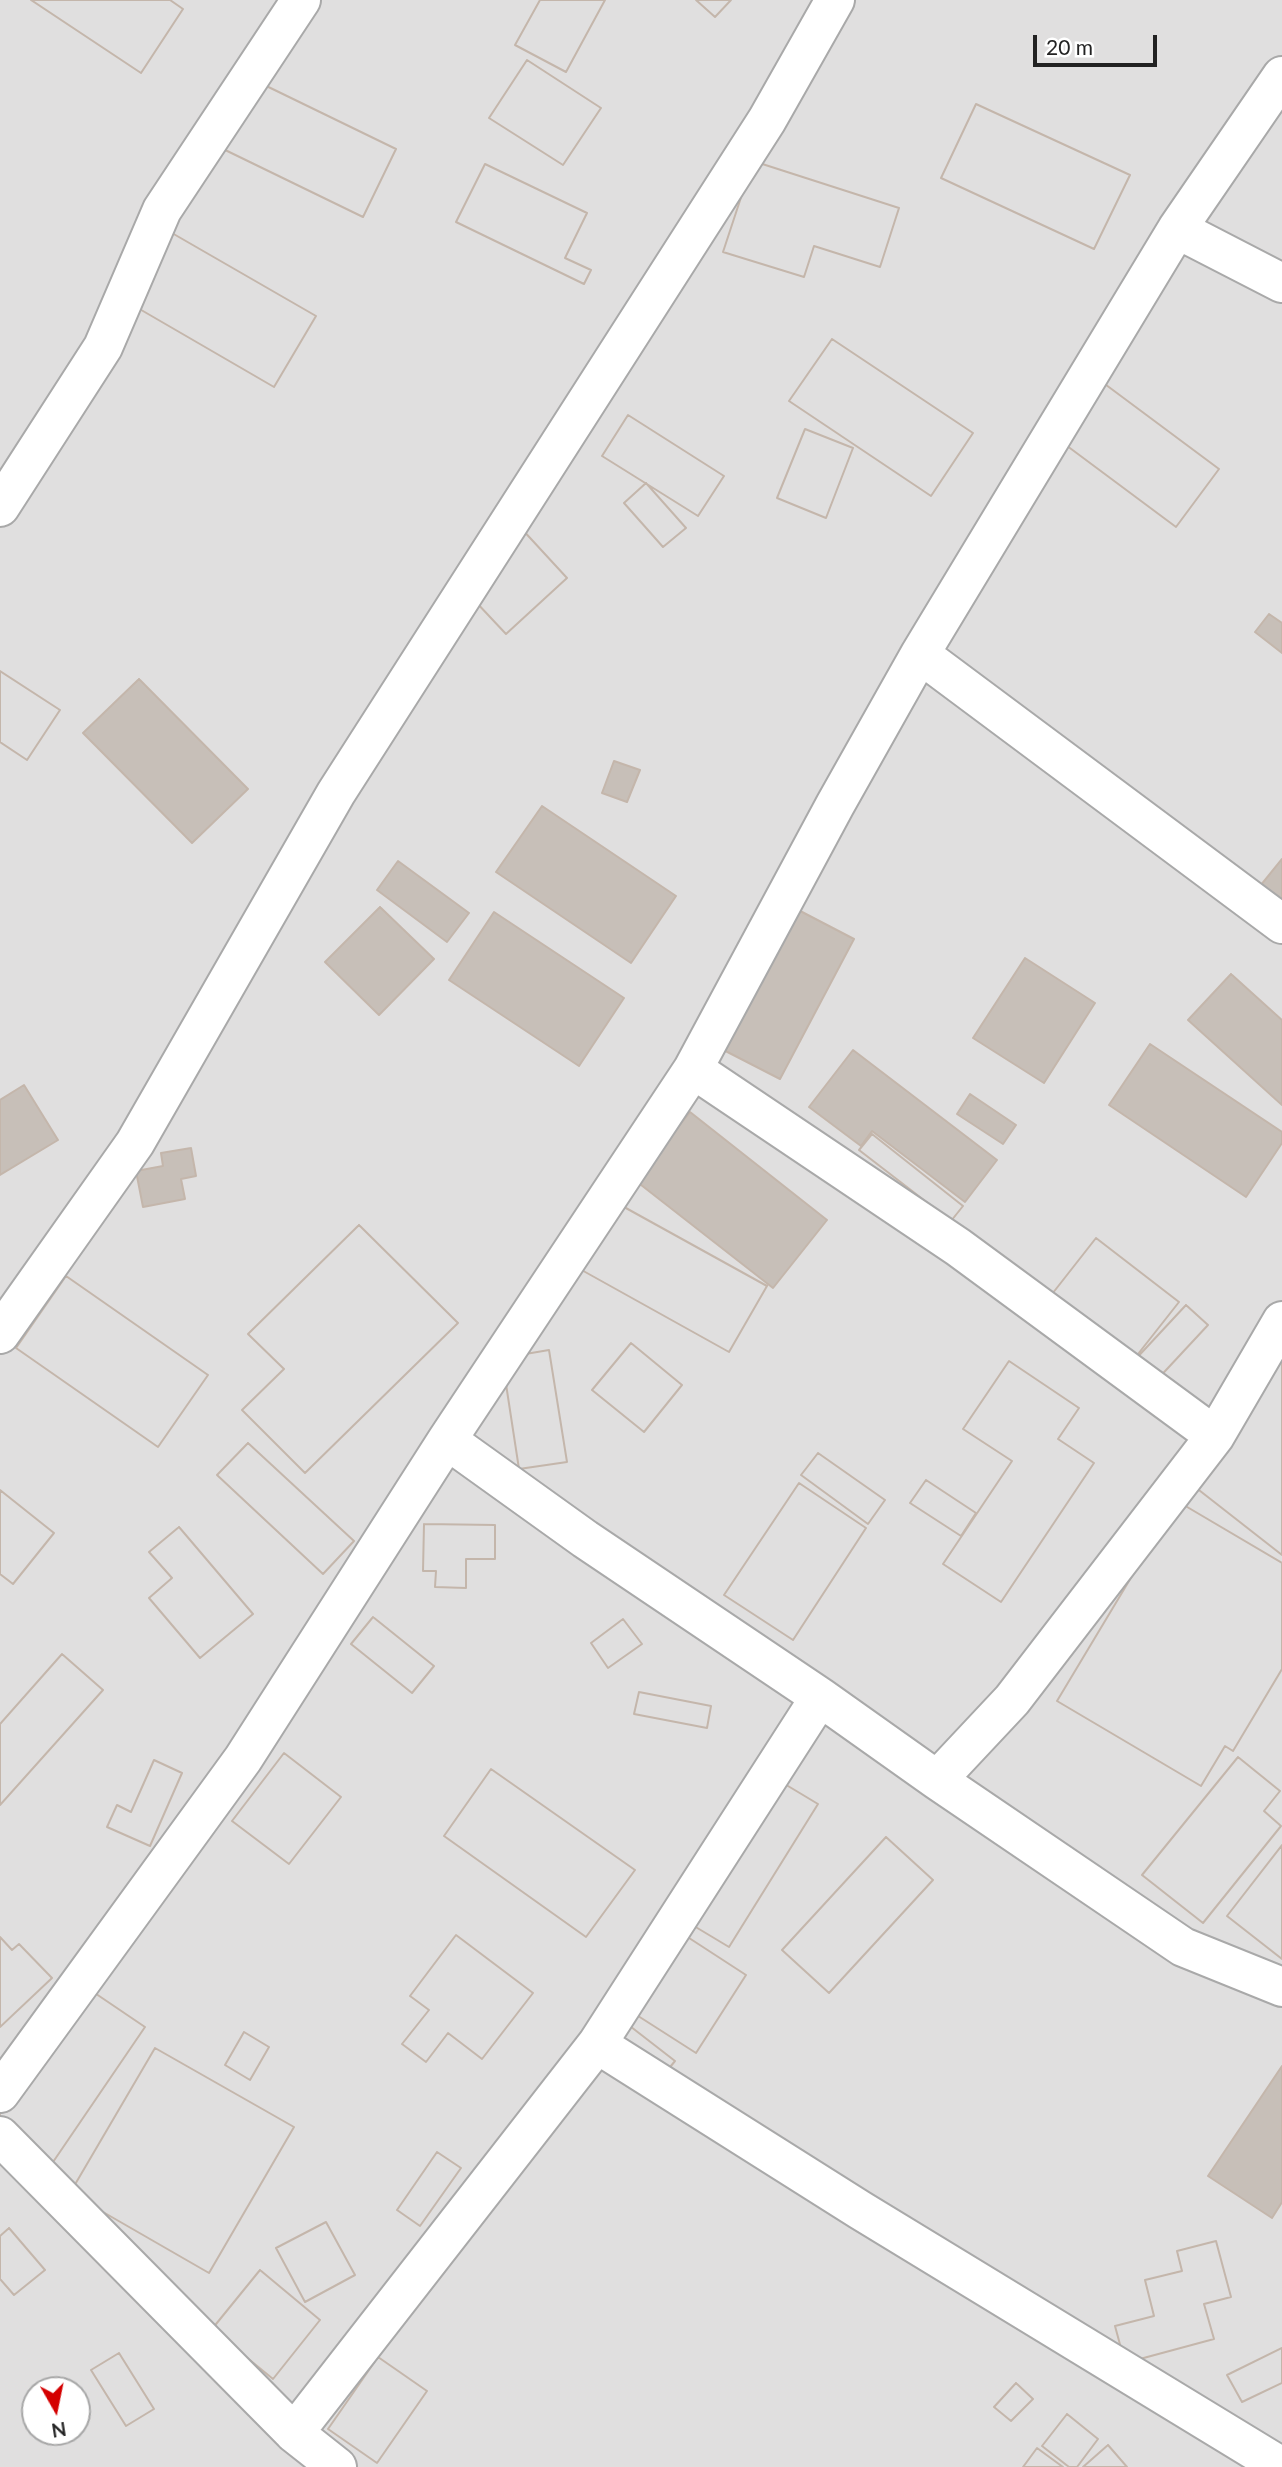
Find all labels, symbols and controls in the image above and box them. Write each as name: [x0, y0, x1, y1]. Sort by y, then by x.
scale bar: [1037, 21, 1161, 65]
text: 20 m: [1046, 34, 1093, 59]
north arrow: [21, 2376, 91, 2446]
text: N: [50, 2418, 68, 2443]

